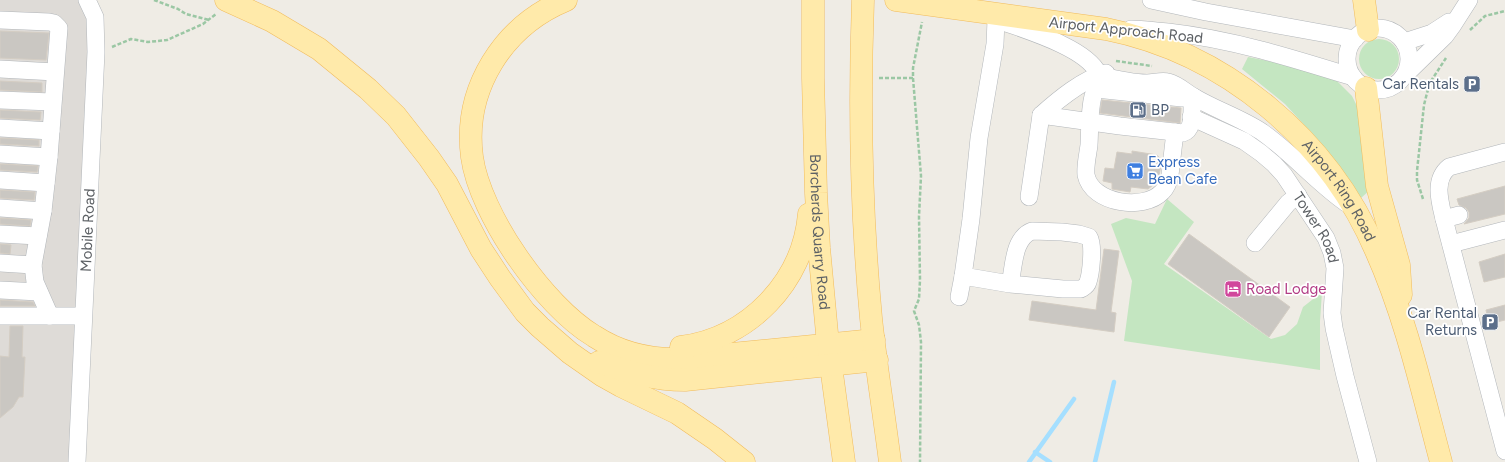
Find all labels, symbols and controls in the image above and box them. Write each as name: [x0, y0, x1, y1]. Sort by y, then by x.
street label: Airport Approach Road: [1048, 13, 1204, 47]
parking icon: Car Rentals: [1462, 74, 1482, 94]
place label: Car Rentals: [1382, 75, 1459, 93]
fuel station icon: BP: [1128, 100, 1148, 120]
place label: BP: [1151, 101, 1169, 119]
street label: Airport Ring Road: [1298, 136, 1379, 244]
place label: Express Bean Cafe: [1148, 153, 1217, 188]
street label: Borcherds Quarry Road: [806, 154, 834, 311]
supermarket icon: Express Bean Cafe: [1125, 161, 1145, 181]
street label: Mobile Road: [77, 188, 99, 272]
street label: Tower Road: [1289, 189, 1343, 264]
hotel icon: Road Lodge: [1223, 279, 1243, 299]
place label: Road Lodge: [1246, 280, 1327, 298]
place label: Car Rental Returns: [1407, 304, 1477, 339]
parking icon: Car Rental Returns: [1480, 312, 1500, 332]

